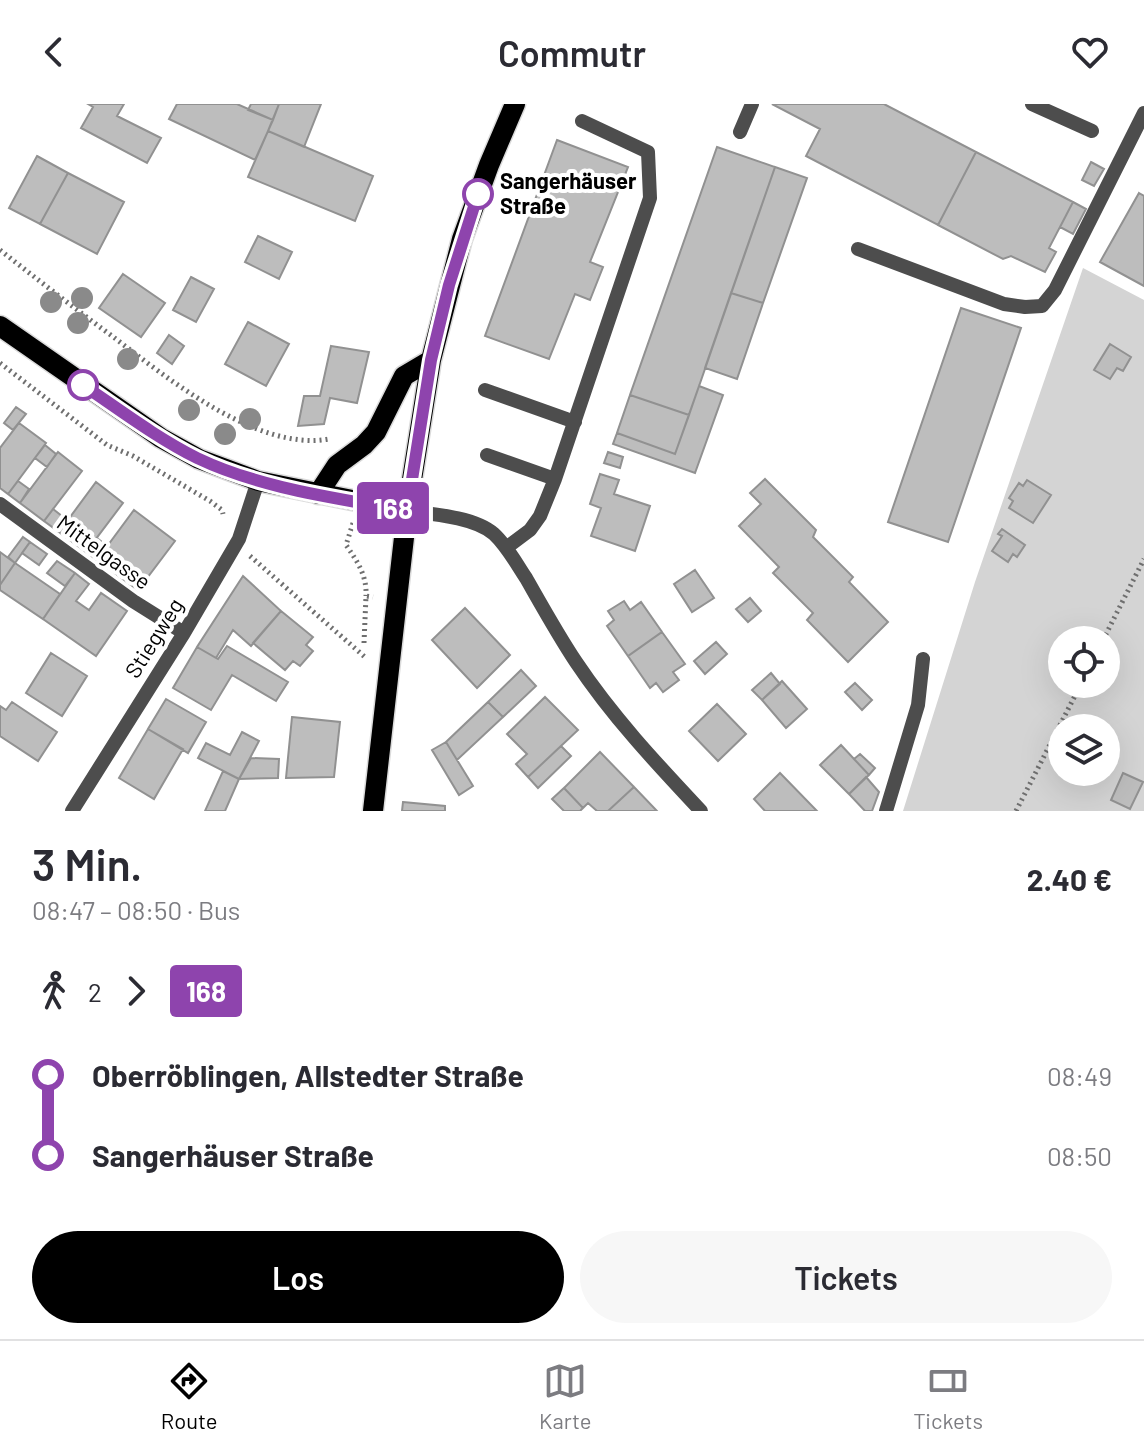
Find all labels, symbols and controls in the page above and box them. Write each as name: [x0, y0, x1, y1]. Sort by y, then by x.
icon: back: [32, 30, 76, 74]
icon: heart: [1068, 30, 1112, 74]
text: Commutr: [498, 31, 646, 74]
place label: Sangerhäuser Straße: [500, 167, 637, 218]
marker: Sangerhäuser Straße: [463, 179, 493, 209]
unlabelled marker: [68, 370, 98, 400]
line badge: 168: [347, 482, 439, 534]
text: 168: [373, 491, 413, 525]
street label: Mittelgasse: [53, 509, 156, 594]
street label: Stiegweg: [119, 593, 188, 682]
map controls: [1048, 626, 1120, 786]
button: locate: [1048, 626, 1120, 698]
button: layers: [1048, 714, 1120, 786]
text: 3 Min.: [32, 837, 142, 890]
text: 2.40 €: [1027, 861, 1112, 897]
text: 08:47 – 08:50 · Bus: [32, 894, 240, 925]
icon: walk: [32, 969, 76, 1013]
icon: forward: [114, 969, 158, 1013]
text: 168: [186, 974, 226, 1008]
text: 2: [88, 976, 102, 1007]
text: Oberröblingen, Allstedter Straße: [92, 1057, 524, 1093]
text: 08:49: [1047, 1060, 1112, 1091]
text: Sangerhäuser Straße: [92, 1137, 374, 1173]
text: 08:50: [1047, 1140, 1112, 1171]
button: Los: [32, 1231, 564, 1323]
button: Tickets: [580, 1231, 1112, 1323]
tab: Route: [161, 1359, 217, 1433]
tab: Karte: [539, 1359, 591, 1433]
tab: Tickets: [913, 1359, 983, 1433]

